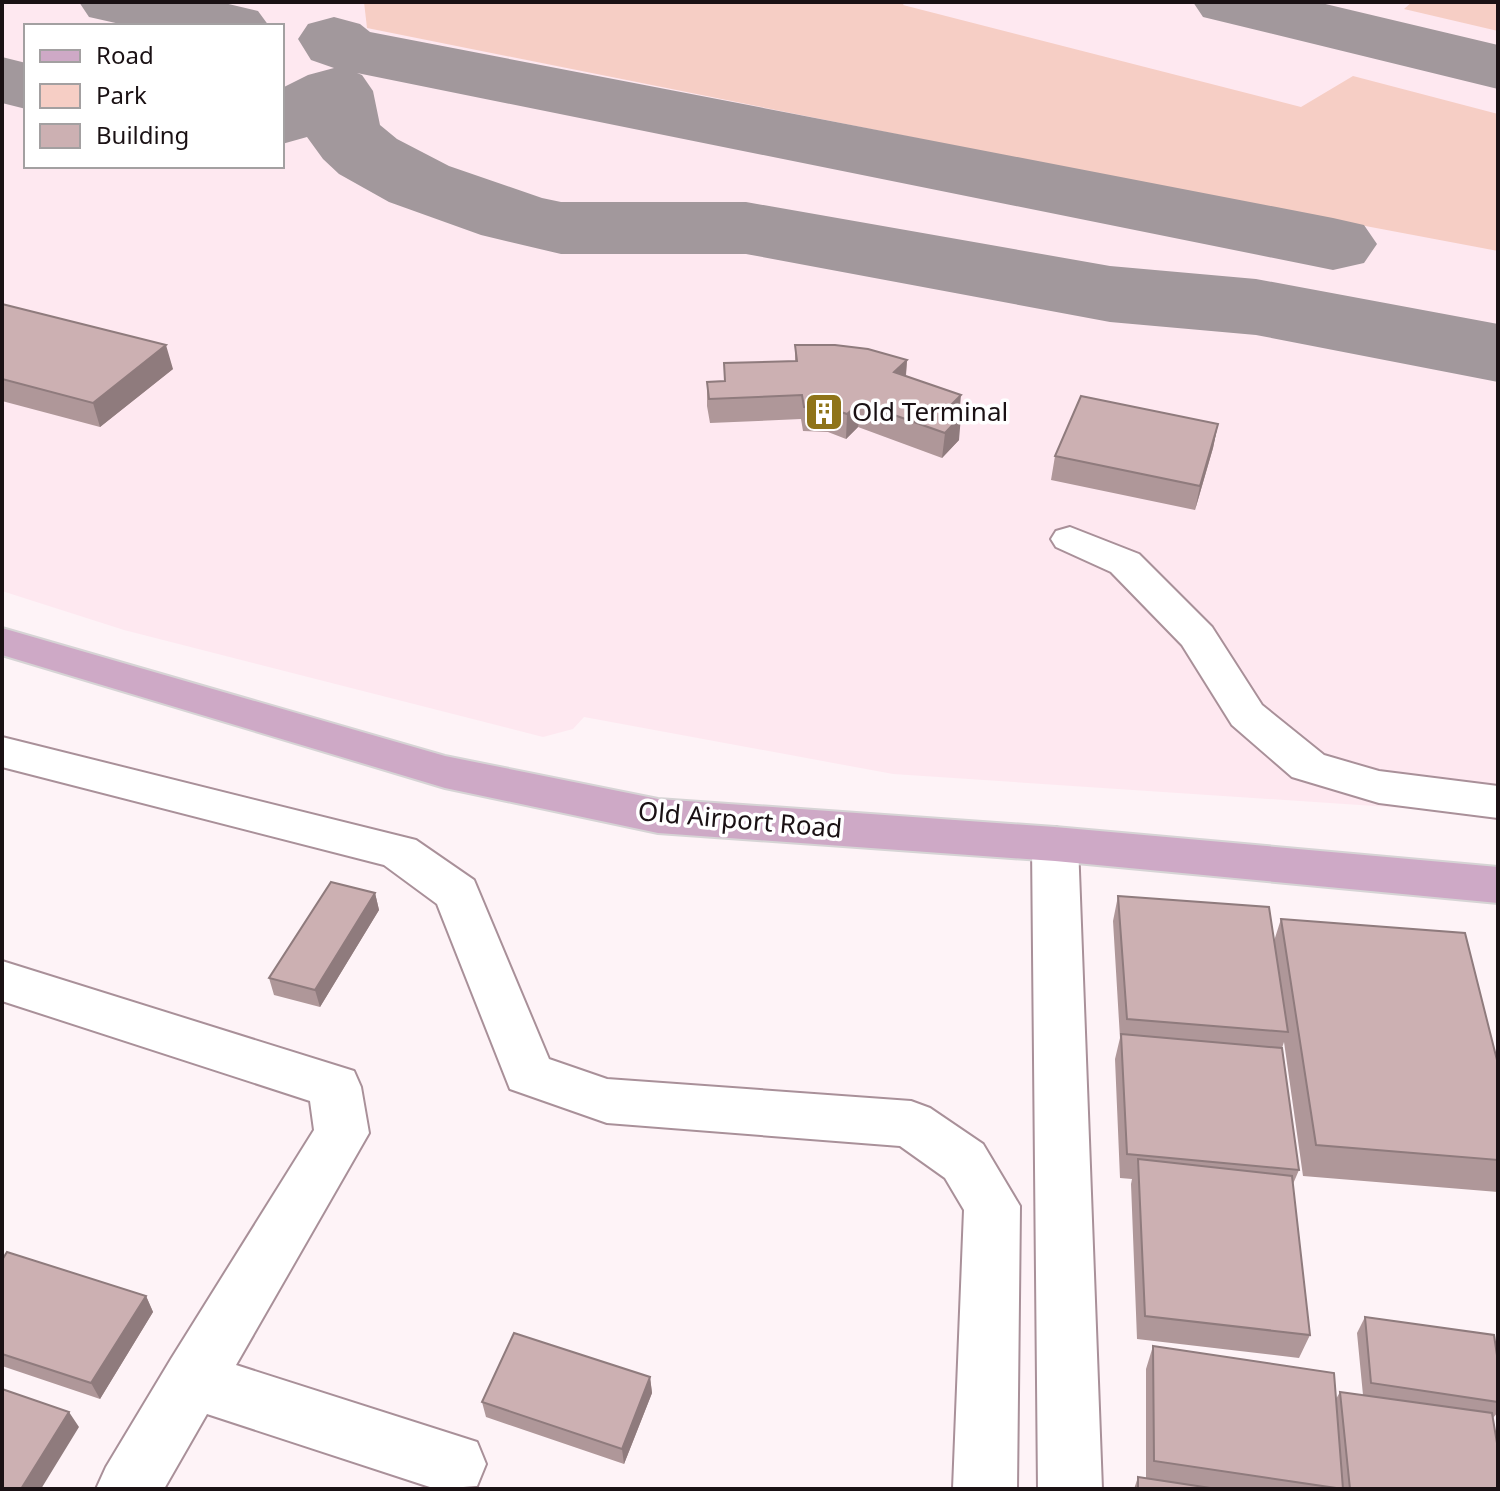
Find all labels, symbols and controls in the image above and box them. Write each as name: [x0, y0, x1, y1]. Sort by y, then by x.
legend: [24, 24, 284, 168]
text: Road: [96, 38, 154, 71]
text: Park: [96, 78, 147, 111]
text: Building: [96, 118, 189, 151]
building icon: Old Terminal: [803, 391, 845, 433]
place label: Old Terminal: [852, 393, 1008, 429]
street label: Old Airport Road: [636, 792, 844, 846]

